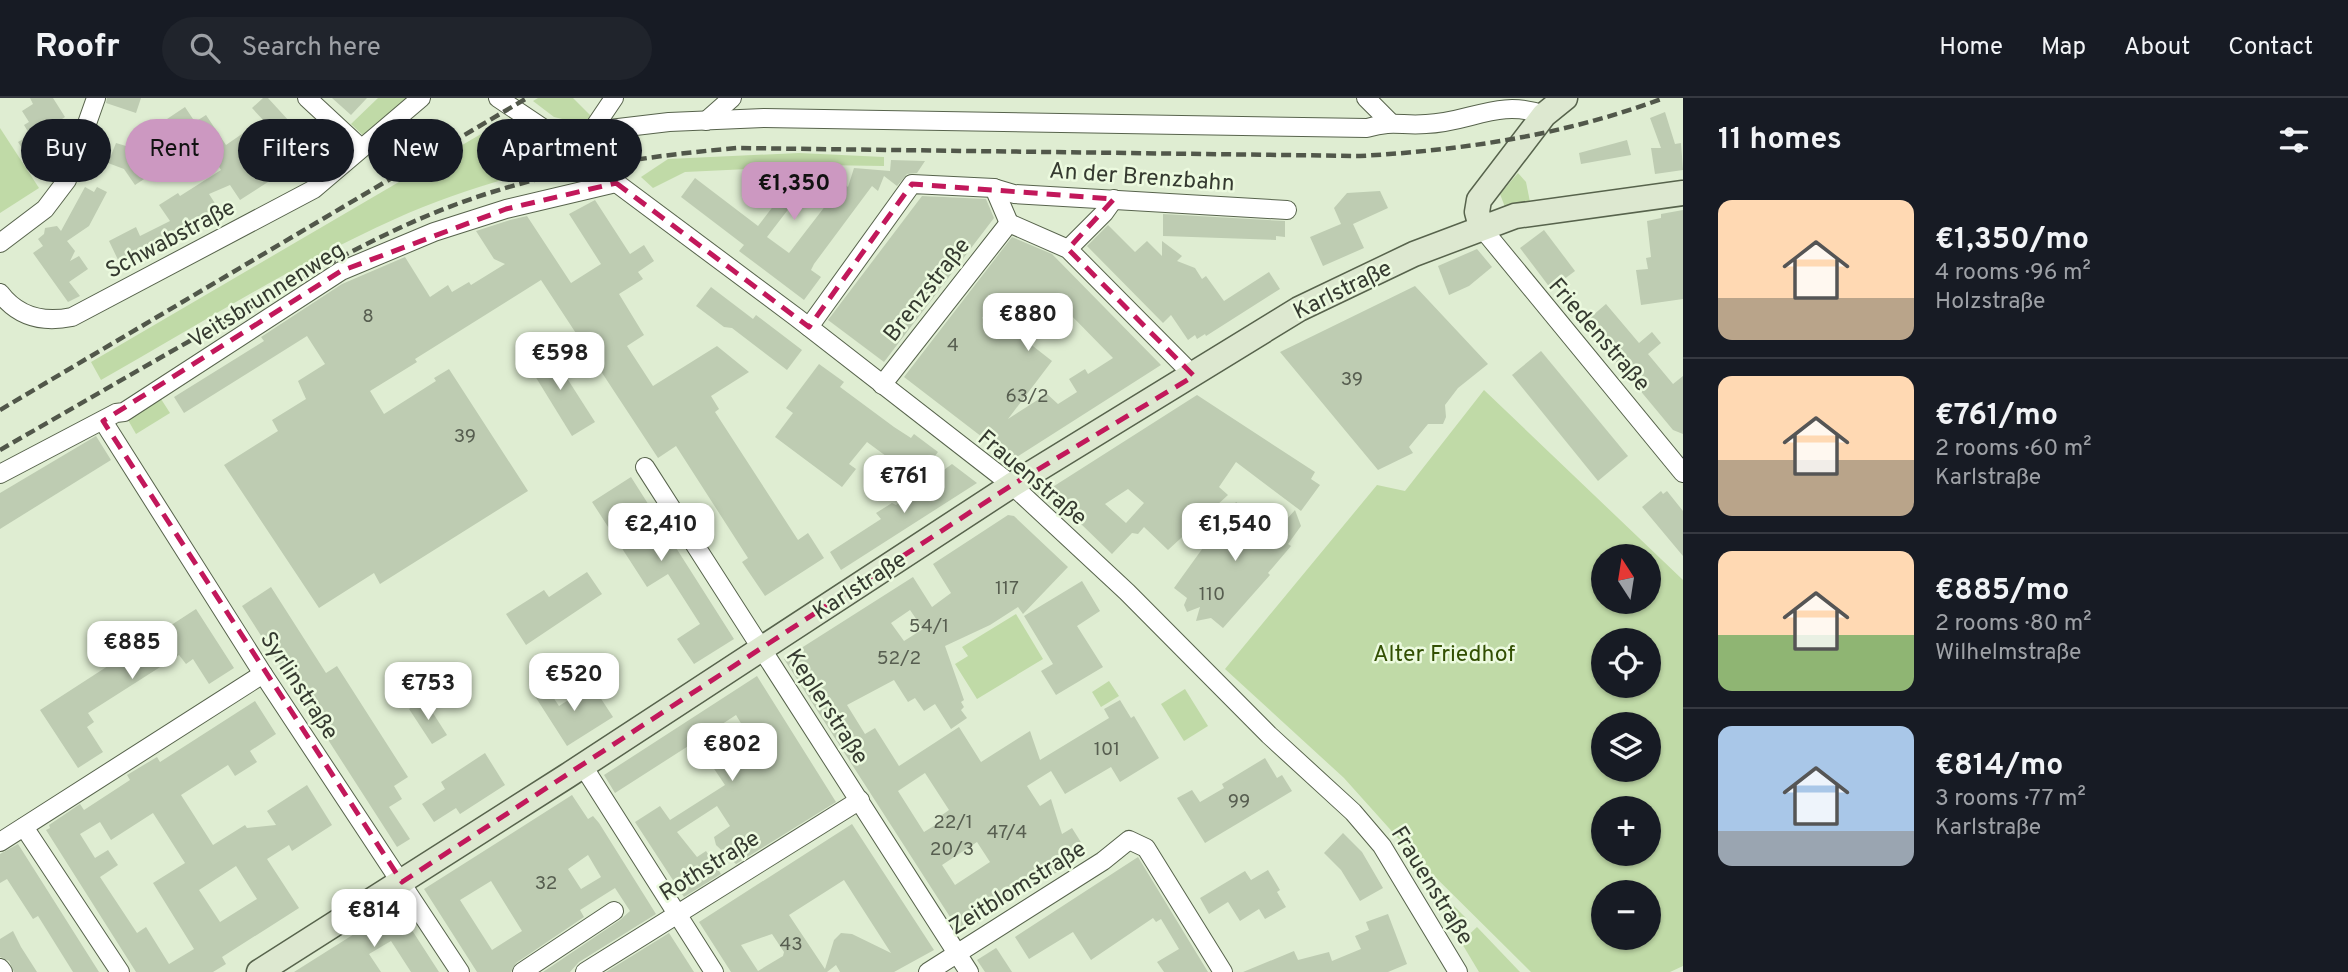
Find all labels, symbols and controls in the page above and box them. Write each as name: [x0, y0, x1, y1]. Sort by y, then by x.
search box: [162, 17, 652, 80]
text: Roofr: [35, 27, 120, 69]
icon: search: [186, 29, 224, 67]
text: Search here: [242, 32, 381, 65]
text: Home: [1939, 33, 2003, 63]
text: Map: [2041, 33, 2086, 63]
text: About: [2124, 33, 2190, 63]
text: Contact: [2228, 33, 2313, 63]
chip: Buy: [21, 119, 111, 182]
chip: Rent: [125, 119, 224, 182]
chip: Filters: [238, 119, 354, 182]
chip: New: [368, 119, 463, 182]
chip: Apartment: [477, 119, 642, 182]
icon: filters: [2275, 121, 2313, 159]
text: 11 homes: [1718, 122, 1842, 159]
street label: An der Brenzbahn: [1048, 158, 1236, 199]
pin: €1,350: [737, 162, 851, 222]
text: €1,350: [758, 170, 830, 199]
street label: Schwabstraße: [101, 194, 241, 286]
text: €1,350/mo: [1935, 222, 2089, 259]
icon: home: [1774, 228, 1858, 312]
street label: Brenzstraße: [878, 233, 978, 348]
street label: Veitsbrunnenweg: [184, 236, 351, 356]
street label: Karlstraße: [1289, 255, 1397, 328]
text: 4 rooms · 96 m²: [1935, 259, 2091, 288]
street label: Friedenstraße: [1541, 273, 1655, 398]
text: Holzstraße: [1935, 288, 2045, 317]
pin: €880: [987, 294, 1069, 353]
text: €880: [999, 301, 1057, 330]
house number: 8: [362, 305, 374, 329]
pin: €598: [519, 332, 601, 392]
house number: 4: [947, 334, 959, 358]
text: €598: [531, 340, 589, 369]
house number: 39: [1341, 368, 1363, 392]
house number: 63/2: [1005, 385, 1049, 409]
text: €761/mo: [1935, 398, 2058, 435]
icon: home: [1774, 404, 1858, 488]
house number: 39: [454, 425, 476, 449]
street label: Frauenstraße: [971, 425, 1092, 533]
text: 2 rooms · 60 m²: [1935, 435, 2092, 464]
pin: €761: [863, 456, 945, 515]
text: €761: [880, 463, 928, 492]
text: Karlstraße: [1935, 464, 2041, 493]
pin: €2,410: [604, 504, 718, 563]
pin: €1,540: [1178, 504, 1292, 563]
text: €2,410: [624, 511, 698, 540]
text: €1,540: [1198, 511, 1272, 540]
north arrow: [1591, 544, 1661, 614]
map controls: [1591, 544, 1661, 950]
street label: Karlstraße: [808, 546, 913, 628]
text: €885/mo: [1935, 573, 2069, 610]
house number: 117: [995, 577, 1019, 601]
icon: home: [1774, 579, 1858, 663]
house number: 110: [1199, 583, 1225, 607]
text: 2 rooms · 80 m²: [1935, 610, 2092, 639]
house number: 54/1: [909, 615, 949, 639]
pin: €885: [91, 622, 173, 681]
street label: Syrlinstraße: [252, 627, 344, 746]
button: locate: [1591, 628, 1661, 698]
text: €885: [103, 629, 161, 658]
text: Wilhelmstraße: [1935, 639, 2081, 668]
park label: Alter Friedhof: [1373, 641, 1515, 670]
street label: Keplerstraße: [778, 644, 874, 770]
house number: 52/2: [877, 647, 921, 671]
pin: €520: [533, 654, 615, 713]
text: €520: [545, 661, 603, 690]
pin: €753: [387, 662, 469, 722]
text: €753: [401, 670, 455, 699]
button: layers: [1591, 712, 1661, 782]
pin: €802: [691, 724, 773, 783]
text: €802: [703, 731, 761, 760]
house number: 101: [1094, 738, 1120, 762]
text: €814/mo: [1935, 748, 2063, 785]
icon: home: [1774, 754, 1858, 838]
text: 3 rooms · 77 m²: [1935, 785, 2086, 814]
house number: 99: [1228, 790, 1250, 814]
button: +: [1591, 796, 1661, 866]
house number: 22/1: [933, 811, 973, 835]
text: Karlstraße: [1935, 814, 2041, 843]
house number: 47/4: [987, 821, 1027, 845]
street label: Frauenstraße: [1383, 822, 1479, 951]
street label: Rothstraße: [655, 825, 766, 909]
street label: Zeitblomstraße: [944, 835, 1092, 943]
house number: 20/3: [930, 838, 974, 862]
house number: 32: [535, 872, 557, 896]
button: −: [1591, 880, 1661, 950]
pin: €814: [333, 890, 415, 949]
text: €814: [347, 897, 401, 926]
house number: 43: [779, 933, 803, 957]

